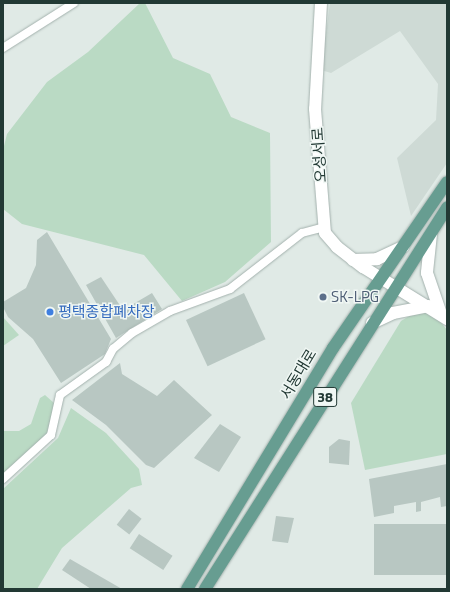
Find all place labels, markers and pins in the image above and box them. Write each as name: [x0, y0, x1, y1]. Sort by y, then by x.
place label: SK-LPG: [331, 288, 379, 306]
marker: SK-LPG: [318, 292, 328, 302]
place label: 평택종합폐차장: [58, 303, 155, 321]
marker: 평택종합폐차장: [45, 307, 55, 317]

